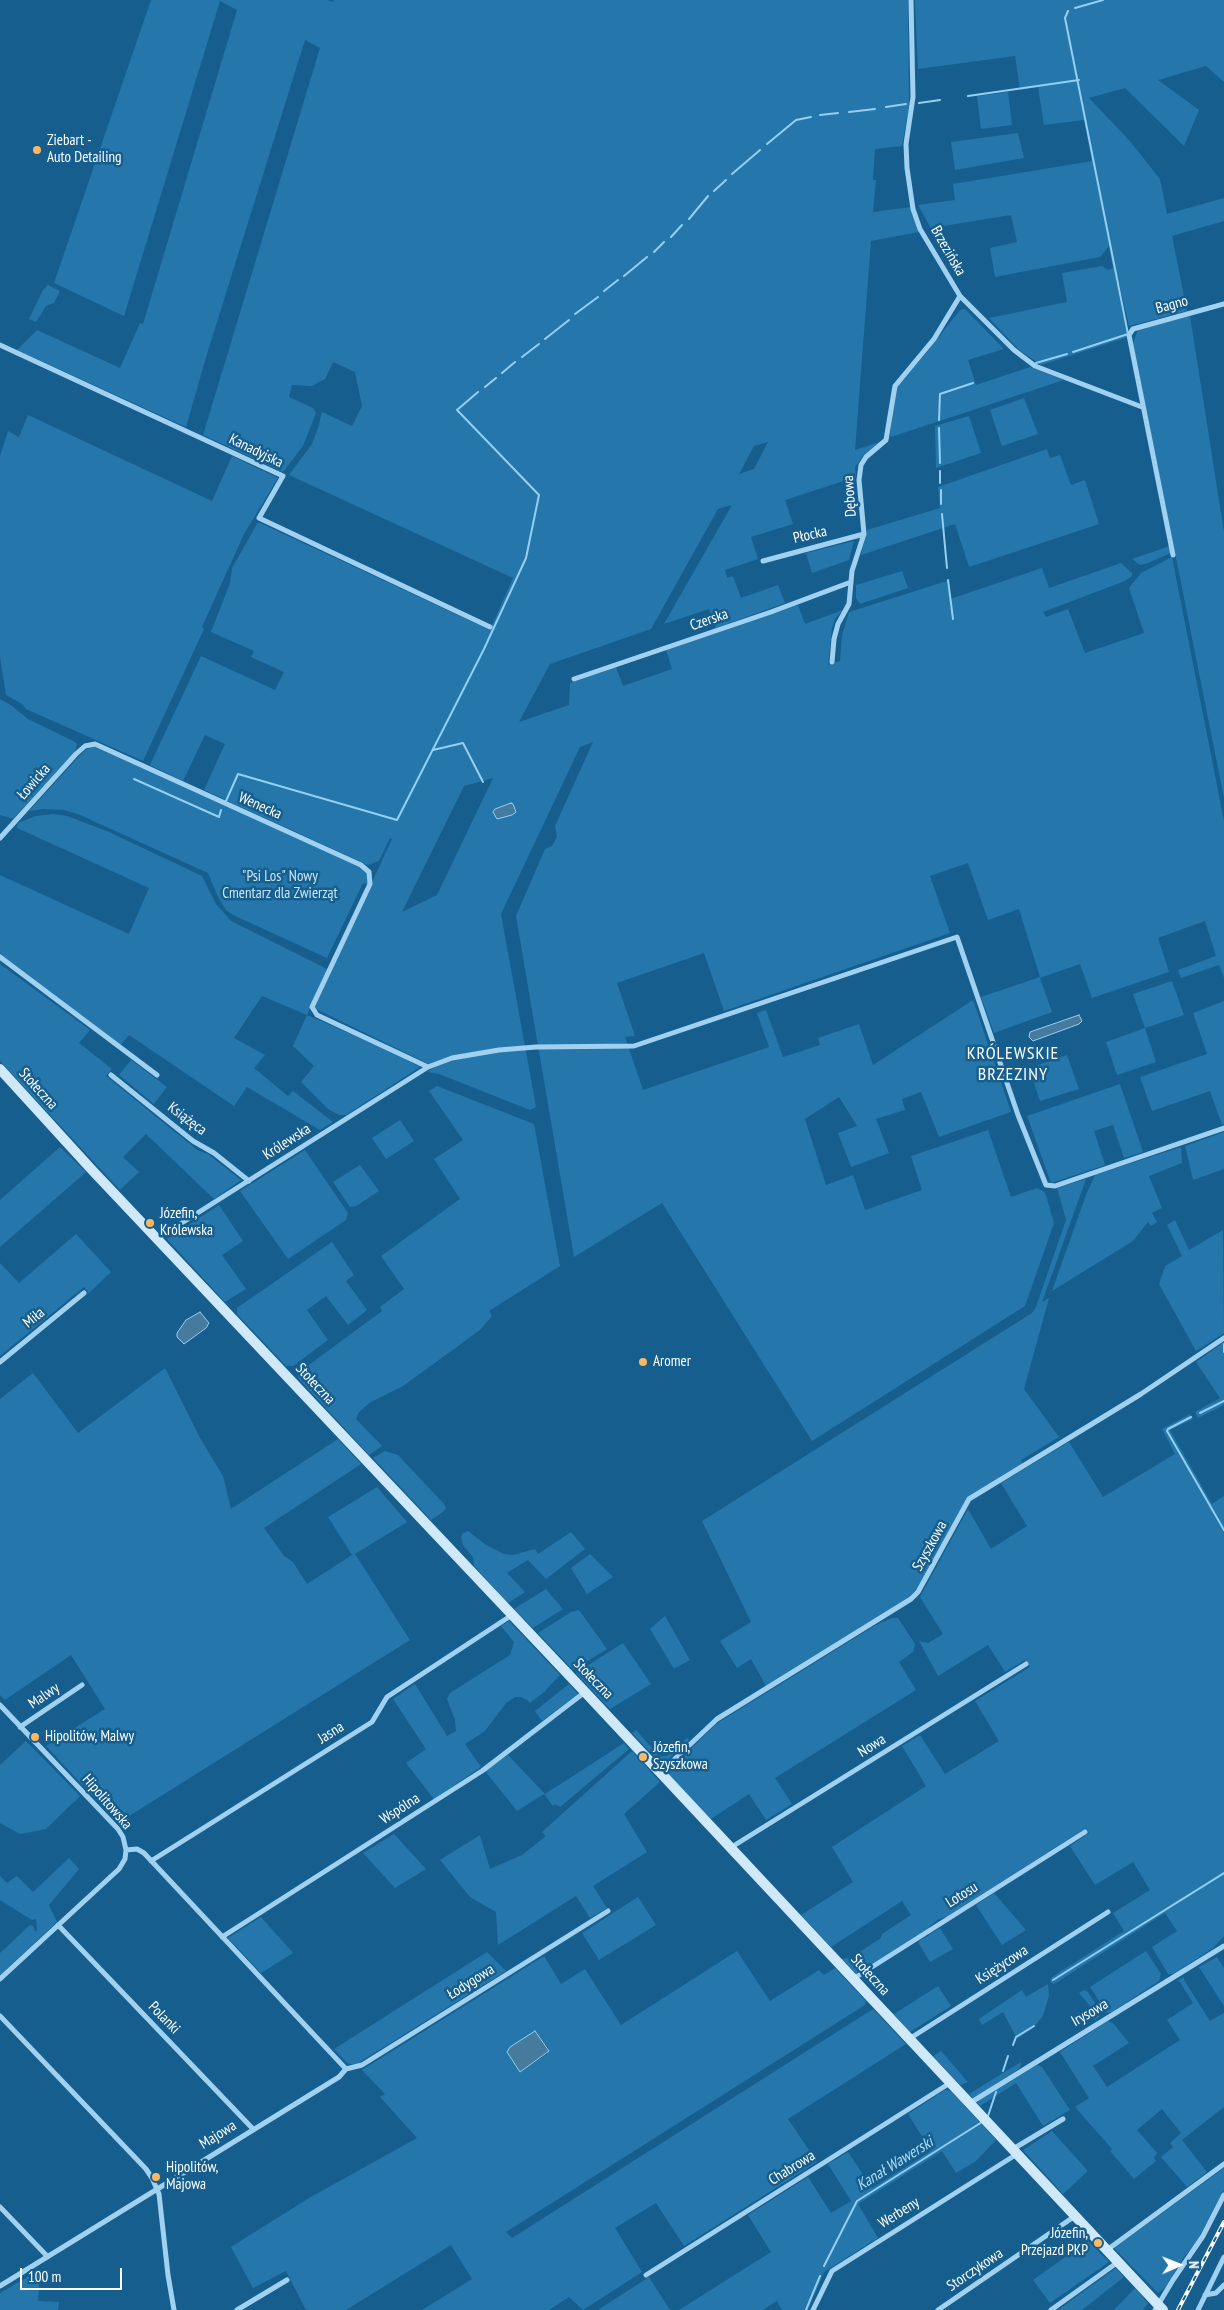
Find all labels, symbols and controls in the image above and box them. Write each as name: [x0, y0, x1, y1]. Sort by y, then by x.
place label: Ziebart - Auto Detailing: [47, 132, 122, 167]
marker: Ziebart - Auto Detailing: [31, 144, 43, 156]
street label: Brzezińska: [927, 223, 969, 279]
street label: Bagno: [1154, 292, 1190, 318]
street label: Kanadyjska: [226, 430, 286, 472]
street label: Dębowa: [840, 475, 860, 517]
street label: Płocka: [791, 522, 829, 548]
street label: Czerska: [688, 605, 730, 635]
street label: Łowicka: [14, 761, 54, 803]
street label: Wenecka: [236, 789, 284, 823]
park label: "Psi Los" Nowy Cmentarz dla Zwierząt: [222, 868, 338, 903]
district label: KRÓLEWSKIE BRZEZINY: [965, 1043, 1061, 1086]
street label: Stołeczna: [15, 1065, 61, 1113]
street label: Książęca: [164, 1099, 210, 1139]
street label: Królewska: [260, 1120, 314, 1164]
place label: Józefin, Królewska: [160, 1205, 213, 1240]
marker: Józefin, Królewska: [144, 1217, 156, 1229]
street label: Miła: [20, 1304, 48, 1332]
place label: Aromer: [653, 1353, 691, 1371]
marker: Aromer: [637, 1356, 649, 1368]
street label: Stołeczna: [291, 1360, 339, 1408]
street label: Szyszkowa: [909, 1518, 951, 1574]
street label: Stołeczna: [569, 1655, 617, 1703]
street label: Malwy: [25, 1679, 63, 1713]
street label: Jasna: [315, 1718, 347, 1748]
place label: Hipolitów, Malwy: [45, 1728, 134, 1746]
marker: Hipolitów, Malwy: [29, 1731, 41, 1743]
street label: Nowa: [855, 1731, 889, 1761]
place label: Józefin, Szyszkowa: [653, 1739, 708, 1774]
marker: Józefin, Szyszkowa: [637, 1751, 649, 1763]
street label: Hipolitowska: [78, 1771, 136, 1833]
street label: Wspólna: [377, 1790, 423, 1828]
street label: Lotosu: [943, 1878, 981, 1912]
street label: Księżycowa: [973, 1941, 1031, 1989]
street label: Stołeczna: [847, 1951, 893, 1999]
street label: Łodygowa: [444, 1961, 498, 2003]
street label: Irysowa: [1068, 1995, 1112, 2031]
street label: Polanki: [144, 1998, 184, 2038]
street label: Majowa: [196, 2117, 240, 2153]
water label: Kanał Wawerski: [853, 2133, 937, 2195]
street label: Chabrowa: [765, 2147, 819, 2189]
place label: Hipolitów, Majowa: [166, 2159, 218, 2194]
marker: Hipolitów, Majowa: [150, 2171, 162, 2183]
street label: Werbeny: [875, 2194, 923, 2232]
place label: Józefin, Przejazd PKP: [1021, 2225, 1088, 2260]
marker: Józefin, Przejazd PKP: [1092, 2237, 1104, 2249]
north arrow: [1154, 2240, 1204, 2290]
street label: Storczykowa: [943, 2245, 1007, 2295]
scale bar: [22, 2258, 125, 2290]
text: N: [1185, 2261, 1203, 2269]
text: 100 m: [28, 2267, 61, 2286]

